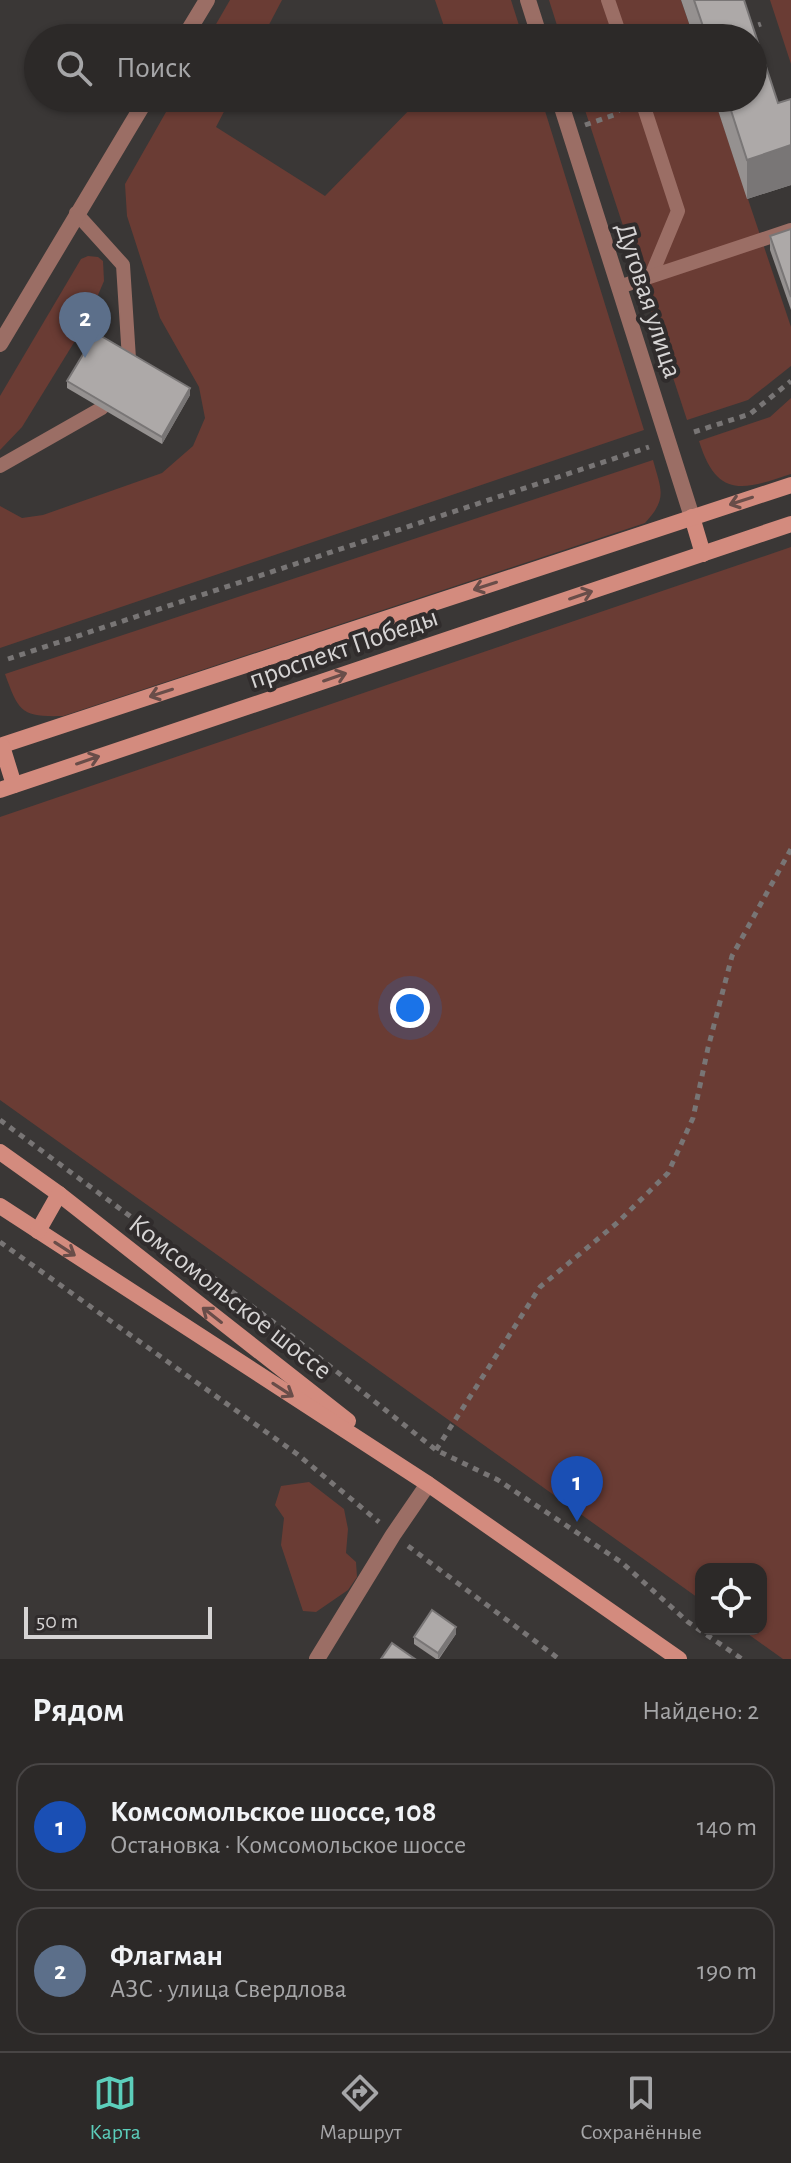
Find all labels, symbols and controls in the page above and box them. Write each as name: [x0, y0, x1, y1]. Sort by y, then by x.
search box: [24, 24, 767, 112]
icon: search: [52, 46, 96, 90]
text: Поиск: [116, 53, 191, 83]
street label: Дуговая улица: [610, 219, 686, 382]
pin: 2: [59, 292, 111, 358]
one-way arrow: [729, 494, 755, 509]
one-way arrow: [473, 580, 498, 594]
one-way arrow: [569, 586, 594, 601]
street label: проспект Победы: [246, 603, 442, 694]
one-way arrow: [322, 669, 347, 684]
one-way arrow: [149, 687, 174, 702]
one-way arrow: [75, 752, 101, 767]
your location: [390, 988, 430, 1028]
street label: Комсомольское шоссе: [123, 1210, 337, 1385]
one-way arrow: [53, 1241, 76, 1257]
one-way arrow: [202, 1306, 223, 1323]
one-way arrow: [272, 1382, 294, 1398]
pin: 1: [551, 1456, 603, 1522]
map controls: [695, 1563, 767, 1635]
button: locate: [695, 1563, 767, 1635]
scale bar: [24, 1603, 212, 1639]
text: 50 m: [36, 1610, 78, 1632]
text: Рядом: [32, 1694, 124, 1728]
text: Найдено: 2: [642, 1698, 759, 1724]
text: Комсомольское шоссе, 108: [110, 1797, 437, 1827]
text: 1: [55, 1814, 65, 1840]
text: 140 m: [697, 1814, 757, 1840]
text: Остановка · Комсомольское шоссе: [110, 1832, 466, 1858]
text: Флагман: [110, 1941, 223, 1971]
text: 2: [54, 1958, 66, 1984]
text: 190 m: [697, 1958, 757, 1984]
text: АЗС · улица Свердлова: [110, 1976, 347, 2002]
tab: Карта: [89, 2071, 141, 2145]
tab: Маршрут: [319, 2071, 402, 2145]
tab: Сохранённые: [580, 2071, 702, 2145]

